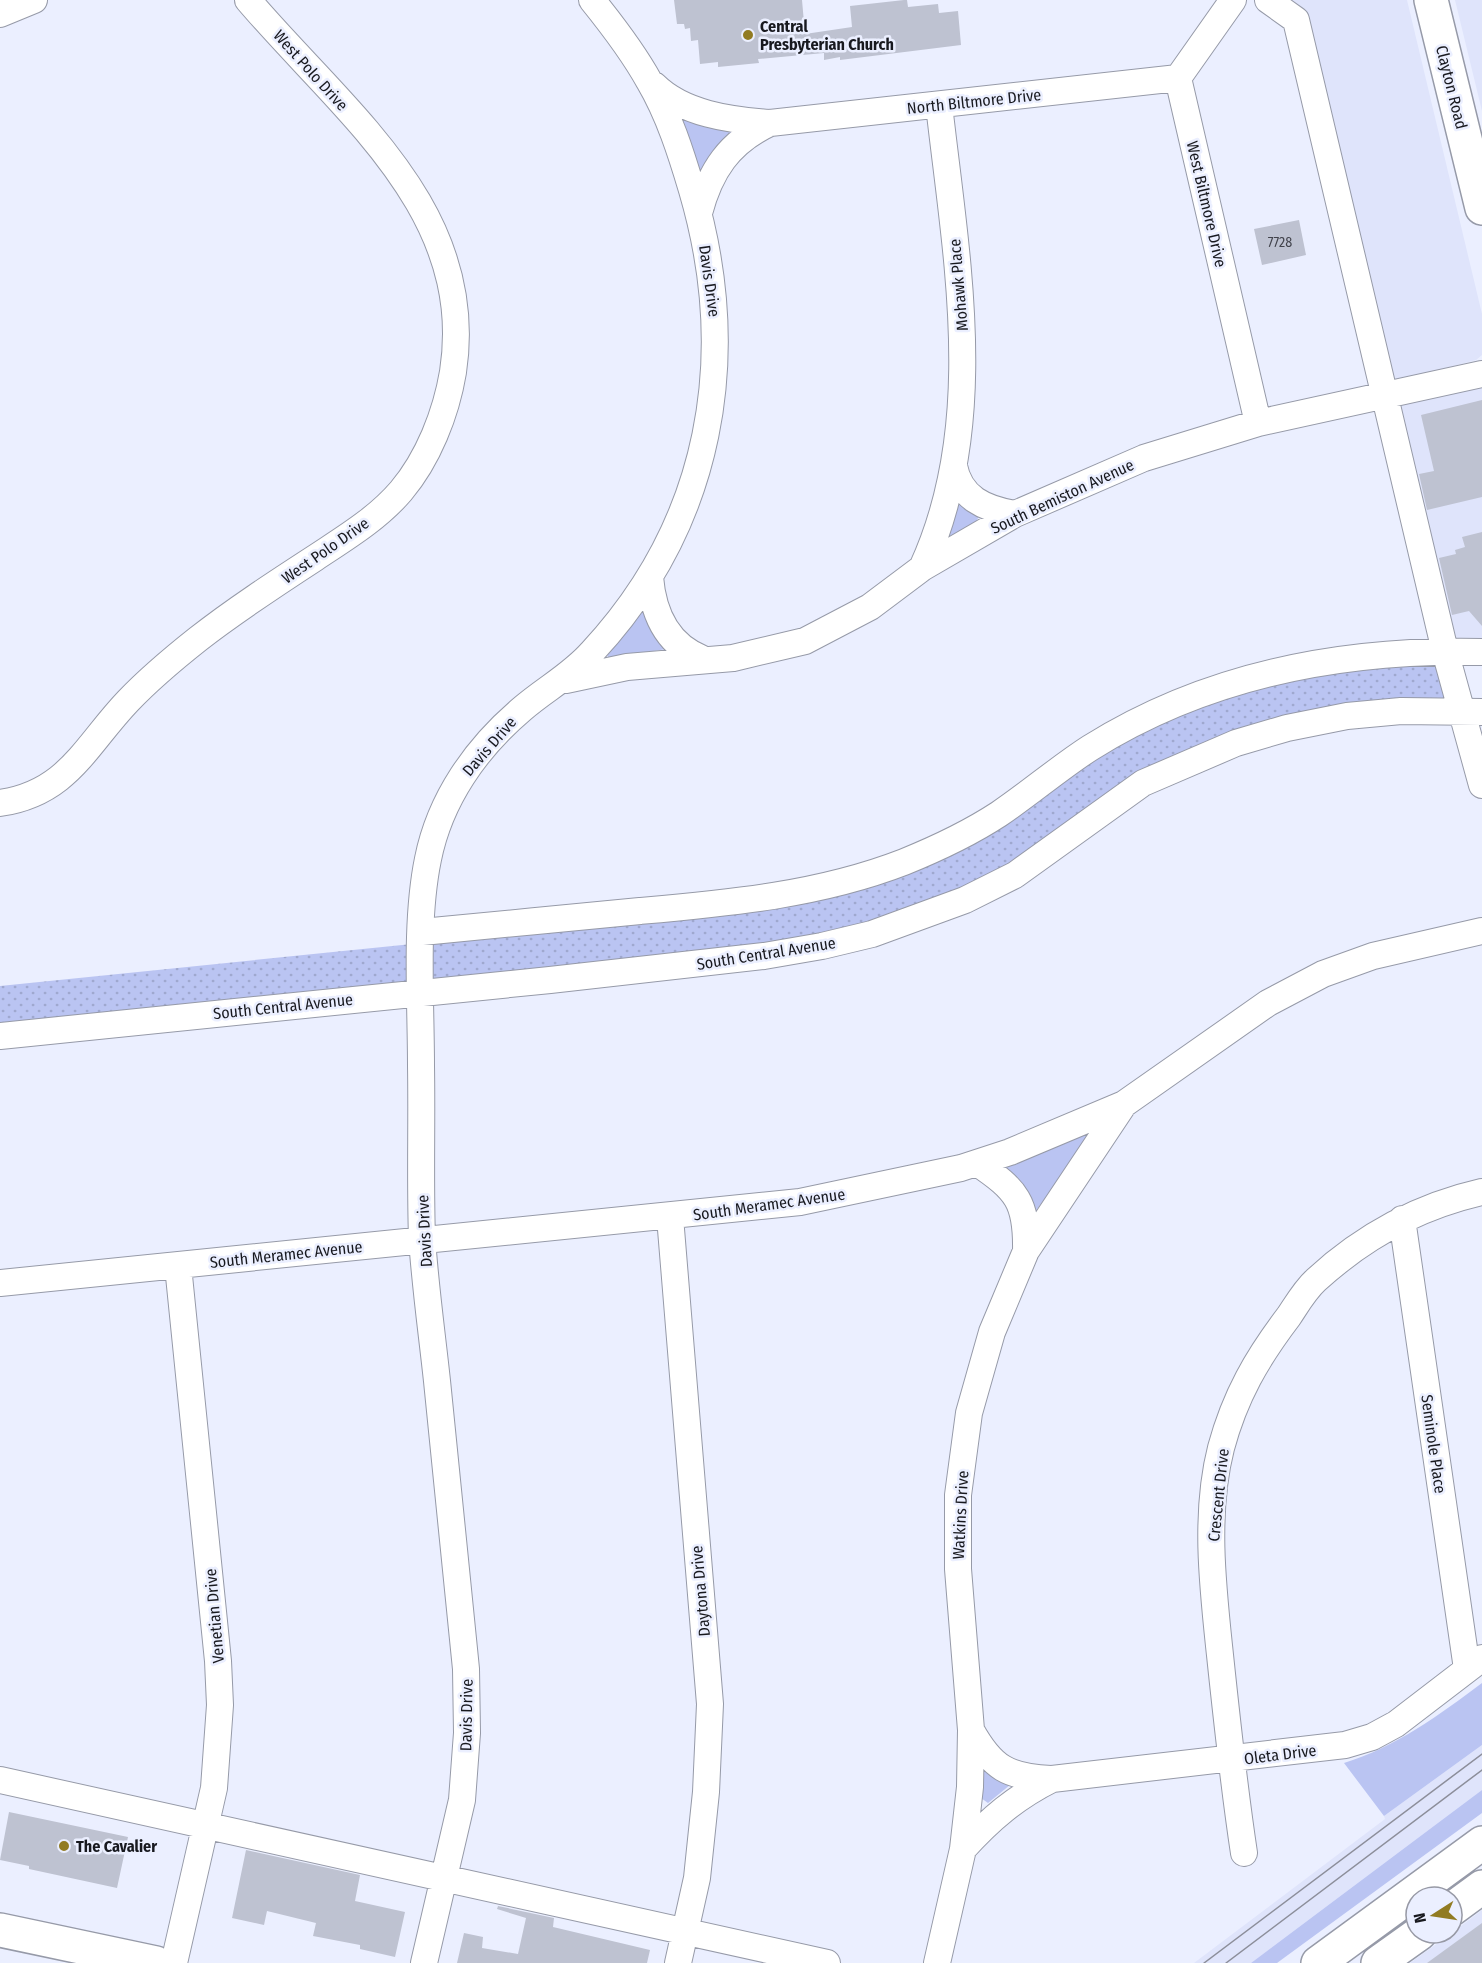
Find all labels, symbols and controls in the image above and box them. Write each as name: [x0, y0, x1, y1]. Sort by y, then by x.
place label: Central Presbyterian Church: [760, 17, 894, 54]
street label: West Polo Drive: [269, 26, 352, 115]
marker: Central Presbyterian Church: [741, 28, 755, 42]
street label: Clayton Road: [1432, 43, 1471, 131]
street label: North Biltmore Drive: [906, 85, 1042, 118]
street label: West Biltmore Drive: [1183, 139, 1230, 269]
house number: 7728: [1268, 234, 1292, 251]
street label: Mohawk Place: [945, 238, 972, 332]
street label: Davis Drive: [695, 244, 724, 318]
street label: South Bemiston Avenue: [988, 455, 1137, 538]
street label: West Polo Drive: [278, 513, 373, 587]
street label: Davis Drive: [458, 713, 520, 780]
street label: South Central Avenue: [695, 933, 837, 974]
street label: South Central Avenue: [212, 990, 354, 1023]
street label: South Meramec Avenue: [692, 1184, 846, 1225]
street label: Davis Drive: [413, 1194, 436, 1268]
street label: South Meramec Avenue: [209, 1237, 363, 1272]
street label: Seminole Place: [1417, 1393, 1450, 1495]
street label: Crescent Drive: [1204, 1447, 1233, 1543]
street label: Watkins Drive: [949, 1470, 972, 1560]
street label: Daytona Drive: [687, 1545, 714, 1637]
street label: Venetian Drive: [201, 1568, 228, 1664]
street label: Davis Drive: [456, 1679, 477, 1751]
street label: Oleta Drive: [1243, 1741, 1317, 1768]
place label: The Cavalier: [76, 1837, 157, 1856]
marker: The Cavalier: [57, 1839, 71, 1853]
north arrow: [1404, 1885, 1464, 1945]
text: N: [1410, 1911, 1430, 1925]

